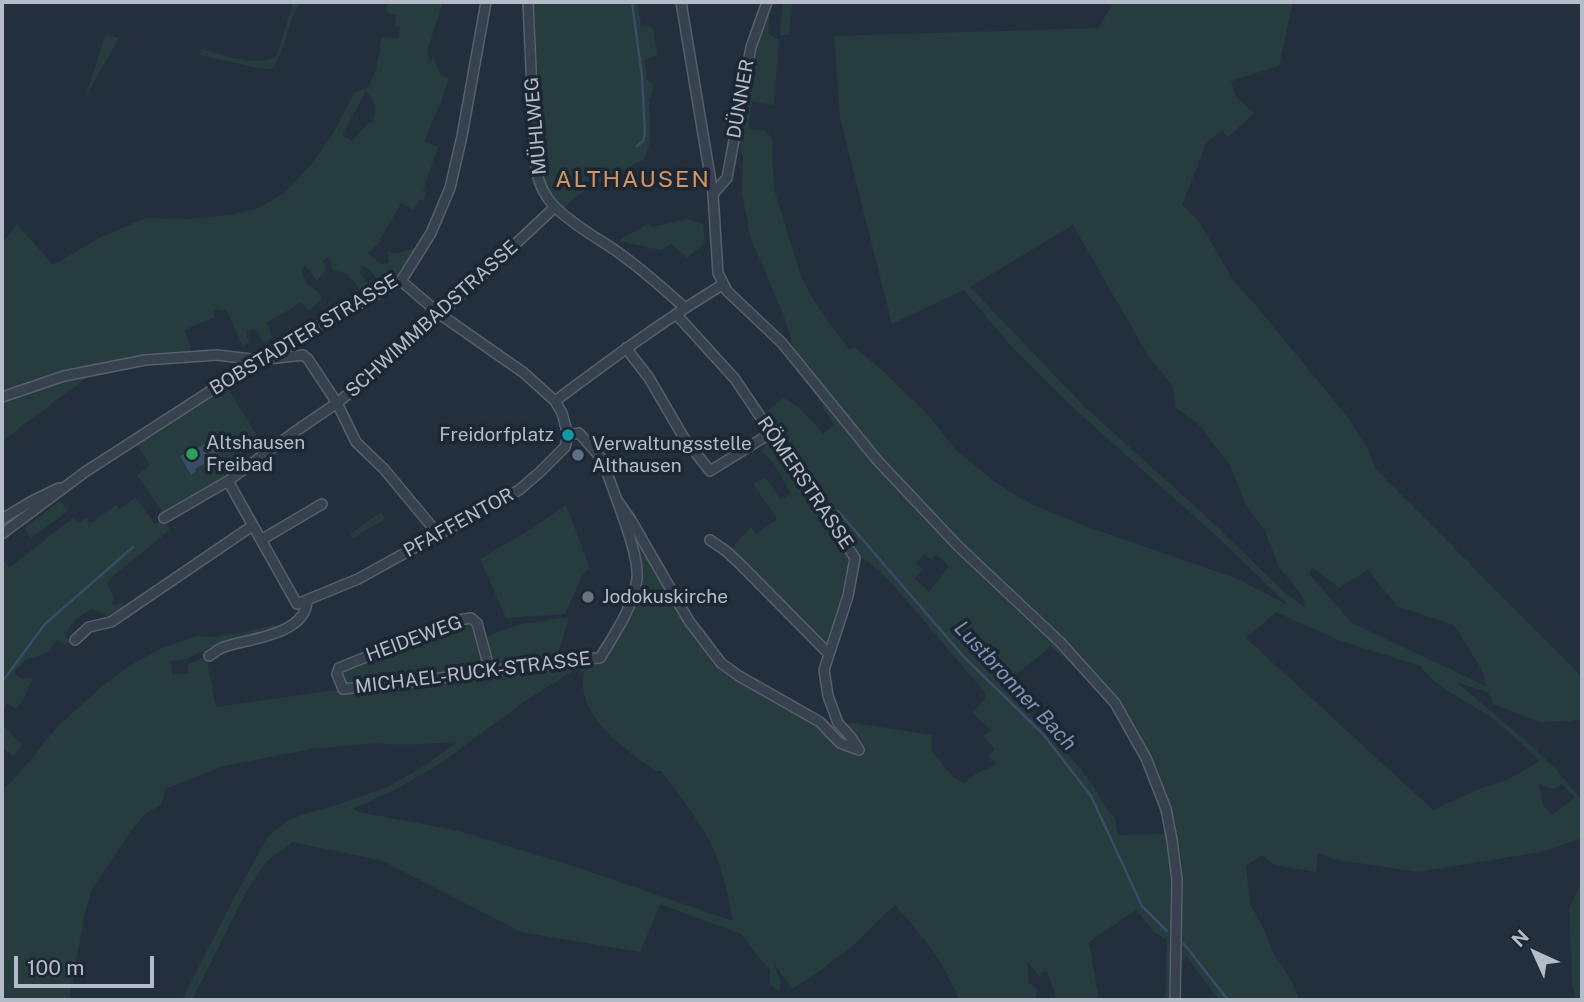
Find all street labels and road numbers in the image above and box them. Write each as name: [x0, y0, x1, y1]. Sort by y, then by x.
street label: DÜNNER: [723, 58, 759, 140]
street label: MÜHLWEG: [520, 76, 552, 176]
street label: SCHWIMMBADSTRASSE: [341, 236, 523, 402]
street label: BOBSTADTER STRASSE: [206, 270, 402, 400]
street label: RÖMERSTRASSE: [752, 412, 858, 554]
street label: PFAFFENTOR: [400, 483, 518, 563]
street label: HEIDEWEG: [363, 611, 465, 667]
street label: MICHAEL-RUCK-STRASSE: [354, 647, 592, 699]

